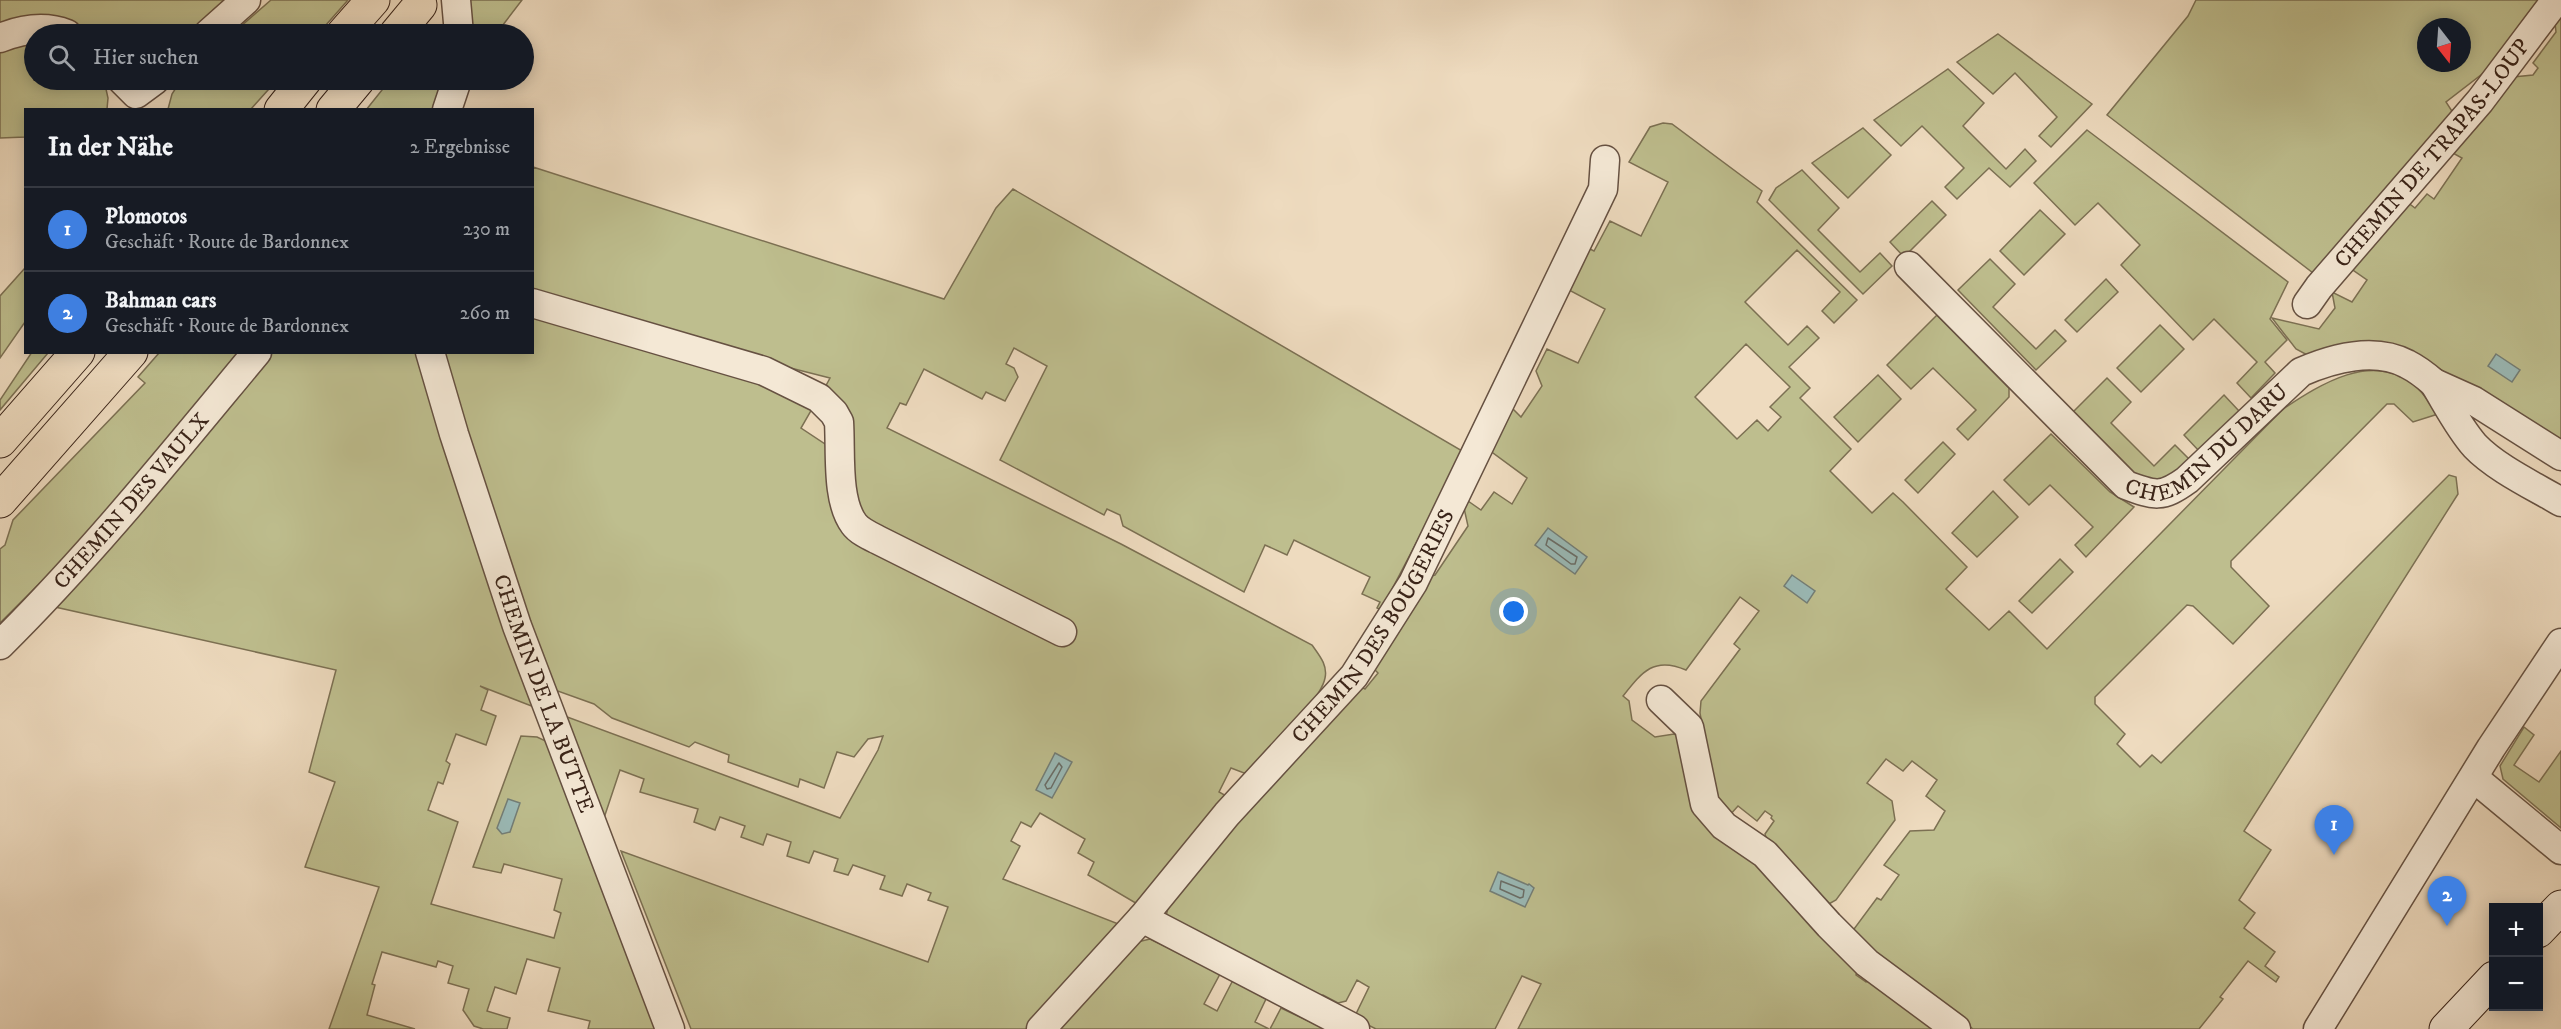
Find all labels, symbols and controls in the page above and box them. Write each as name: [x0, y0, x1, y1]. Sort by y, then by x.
north arrow: [2417, 18, 2471, 72]
search box: [24, 24, 534, 90]
street label: CHEMIN DE TRAPAS-LOUP: [2328, 33, 2536, 273]
icon: search: [45, 41, 78, 74]
text: Hier suchen: [93, 44, 199, 71]
text: In der Nähe: [48, 131, 173, 164]
text: 2 Ergebnisse: [410, 135, 510, 160]
text: Plomotos: [105, 203, 187, 230]
text: 1: [64, 217, 71, 242]
text: 230 m: [463, 217, 510, 242]
text: Geschäft · Route de Bardonnex: [105, 230, 349, 255]
text: Bahman cars: [105, 287, 216, 314]
text: 2: [63, 301, 72, 326]
text: 260 m: [460, 301, 510, 326]
text: Geschäft · Route de Bardonnex: [105, 314, 349, 339]
street label: CHEMIN DU DARU: [2121, 378, 2294, 508]
street label: CHEMIN DES VAULX: [48, 407, 215, 595]
street label: CHEMIN DES BOUGERIES: [1286, 505, 1460, 749]
street label: CHEMIN DE LA BUTTE: [487, 571, 600, 816]
your location: [1499, 597, 1528, 626]
pin: 1: [2314, 806, 2354, 855]
pin: 2: [2428, 876, 2466, 926]
map controls: [2489, 903, 2543, 1011]
button: +: [2489, 903, 2543, 957]
button: −: [2489, 957, 2543, 1011]

